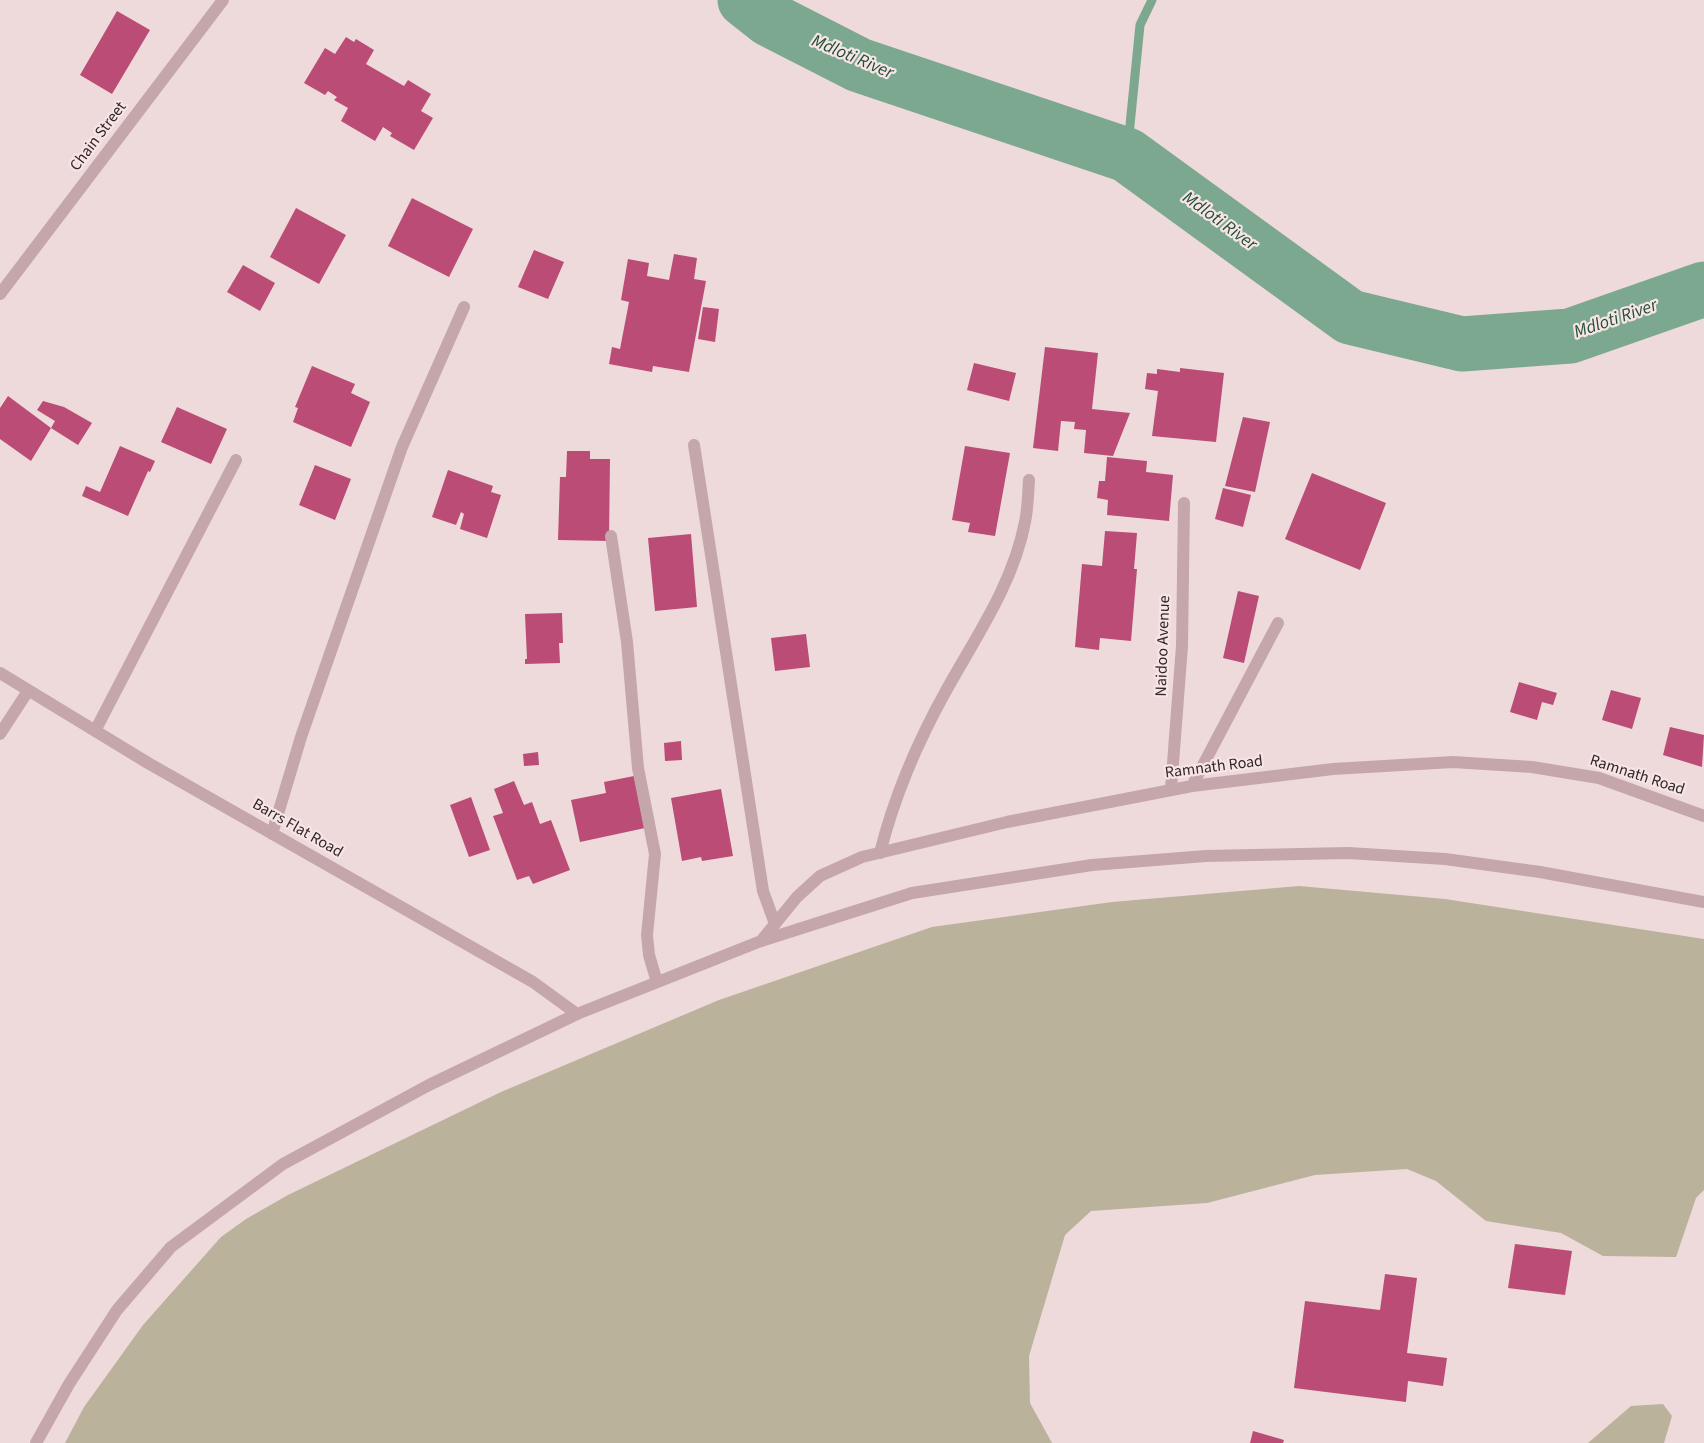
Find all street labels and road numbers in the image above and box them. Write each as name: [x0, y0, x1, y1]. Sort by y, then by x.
street label: Chain Street: [67, 99, 131, 175]
street label: Naidoo Avenue: [1153, 595, 1175, 697]
street label: Ramnath Road: [1164, 752, 1264, 784]
street label: Ramnath Road: [1587, 752, 1687, 800]
street label: Barrs Flat Road: [248, 795, 346, 863]

